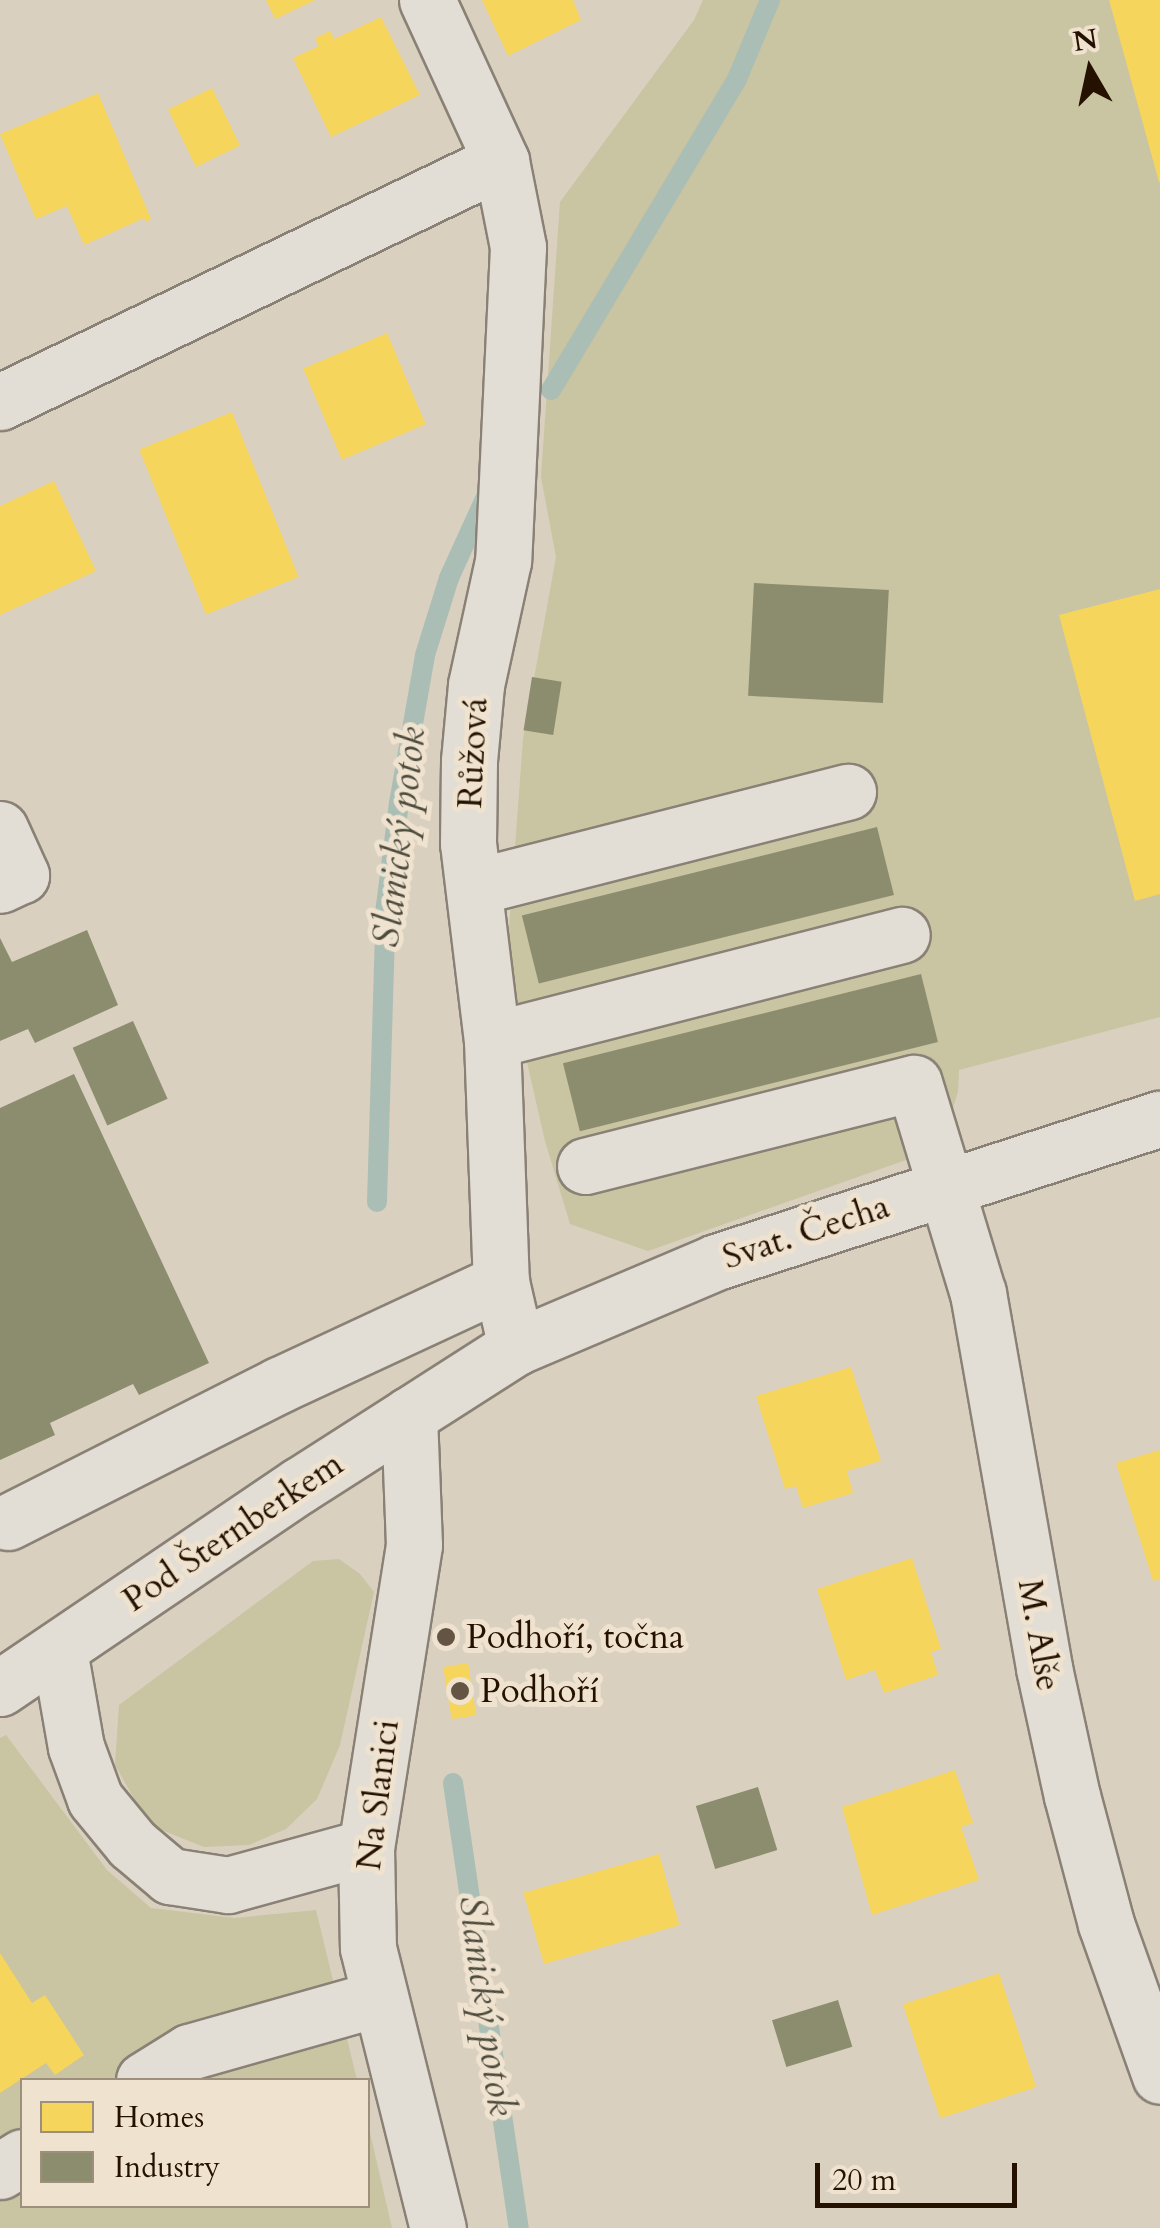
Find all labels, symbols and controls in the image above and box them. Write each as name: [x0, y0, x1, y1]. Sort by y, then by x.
north arrow: [1040, 20, 1140, 120]
text: N: [1070, 20, 1100, 61]
street label: Růžová: [449, 697, 497, 809]
water label: Slanický potok: [364, 724, 436, 950]
street label: Svat. Čecha: [717, 1185, 895, 1279]
street label: Pod Šternberkem: [115, 1443, 351, 1621]
street label: M. Alše: [1009, 1576, 1069, 1694]
place label: Podhoří, točna: [466, 1616, 684, 1658]
marker: Podhoří, točna: [435, 1626, 457, 1648]
place label: Podhoří: [480, 1670, 599, 1712]
marker: Podhoří: [449, 1680, 471, 1702]
street label: Na Slanici: [348, 1717, 408, 1873]
water label: Slanický potok: [448, 1893, 524, 2119]
legend: [20, 2078, 370, 2208]
text: Homes: [114, 2097, 204, 2138]
scale bar: [820, 2143, 1022, 2205]
text: Industry: [114, 2147, 220, 2188]
text: 20 m: [832, 2160, 896, 2201]

